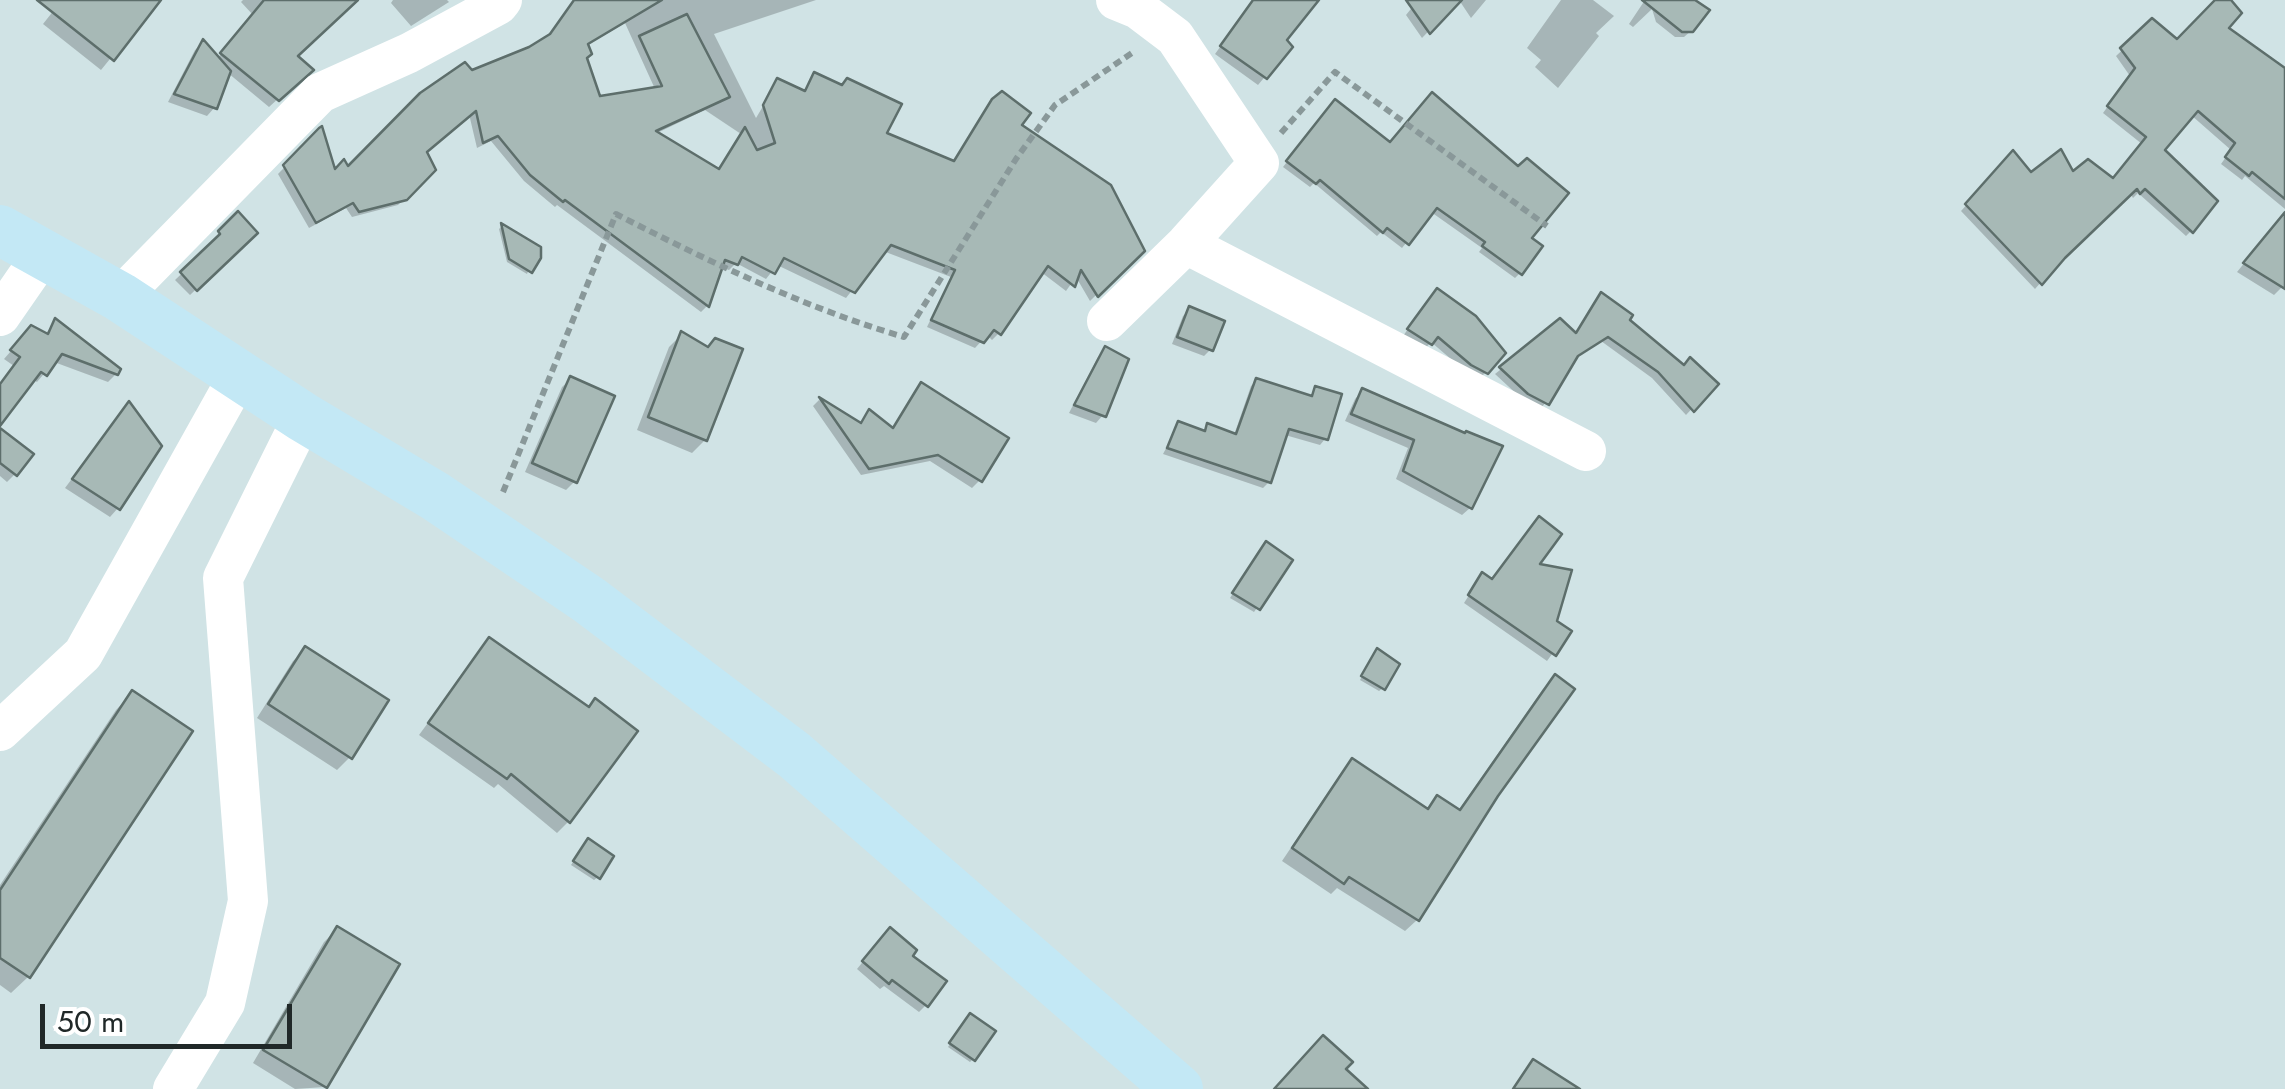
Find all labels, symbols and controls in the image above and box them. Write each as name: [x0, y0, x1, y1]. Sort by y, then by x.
scale bar: [45, 984, 298, 1046]
text: 50 m: [57, 1000, 124, 1043]

